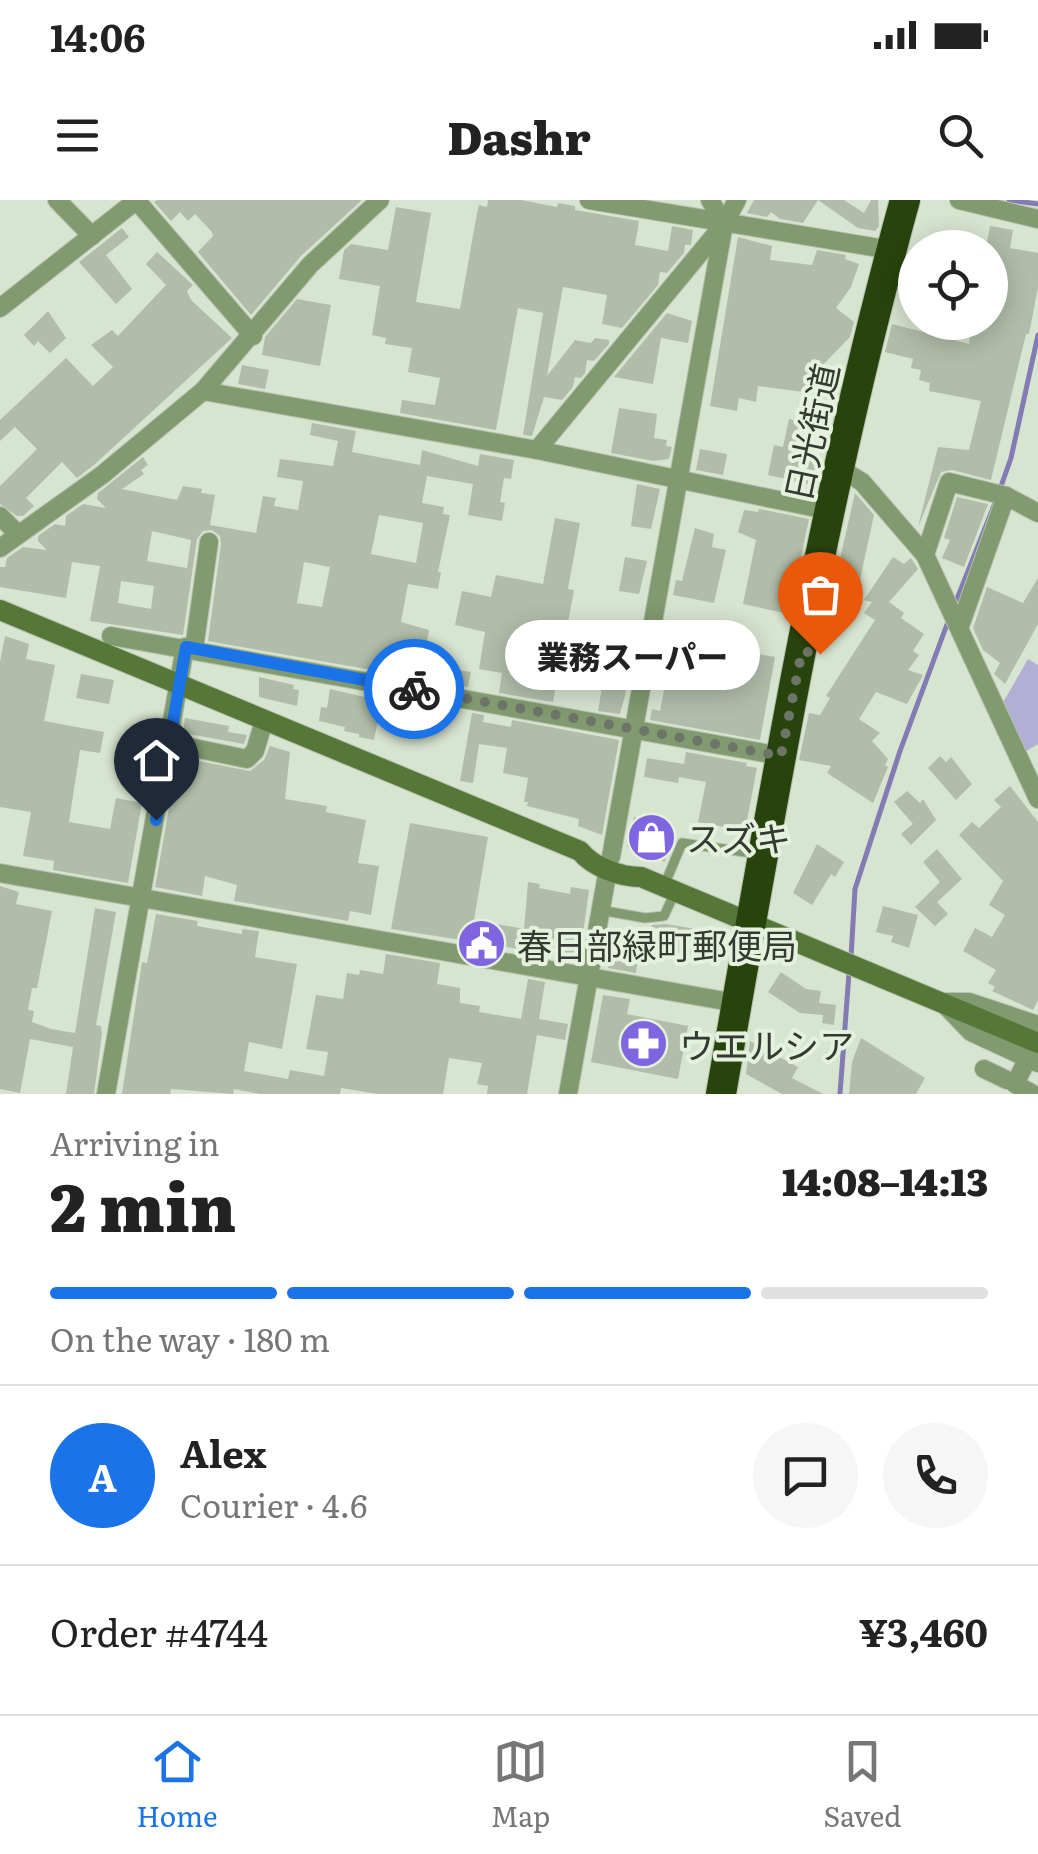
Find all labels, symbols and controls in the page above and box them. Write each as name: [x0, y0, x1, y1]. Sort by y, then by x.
text: 14:06: [50, 7, 145, 64]
text: Dashr: [447, 102, 591, 169]
icon: menu: [50, 108, 105, 163]
icon: search: [933, 108, 988, 163]
map controls: [898, 230, 1008, 340]
button: locate: [898, 230, 1008, 340]
street label: 日光街道: [770, 358, 850, 506]
pin: [778, 552, 863, 655]
icon: bag: [793, 567, 848, 622]
callout: 業務スーパー: [505, 619, 760, 689]
text: 業務スーパー: [537, 631, 728, 679]
courier: [364, 639, 464, 739]
icon: bike: [387, 662, 442, 717]
pin: [114, 718, 199, 821]
icon: home: [129, 733, 184, 788]
shop icon: スズキ: [625, 811, 677, 863]
place label: スズキ: [686, 811, 791, 863]
public building icon: 春日部緑町郵便局: [456, 918, 508, 970]
place label: 春日部緑町郵便局: [517, 918, 797, 970]
pharmacy icon: ウエルシア: [618, 1018, 670, 1070]
place label: ウエルシア: [679, 1018, 854, 1070]
text: Arriving in: [50, 1118, 220, 1166]
text: 14:08–14:13: [782, 1151, 988, 1208]
text: 2 min: [50, 1155, 236, 1252]
text: On the way · 180 m: [50, 1314, 330, 1362]
text: Alex: [180, 1423, 266, 1480]
button: chat: [753, 1423, 858, 1528]
button: phone: [883, 1423, 988, 1528]
text: A: [88, 1447, 117, 1504]
text: Courier · 4.6: [180, 1480, 367, 1528]
text: Order #4744: [50, 1602, 268, 1659]
text: ¥3,460: [859, 1602, 988, 1659]
tab: Home: [137, 1734, 217, 1836]
tab: Map: [491, 1734, 550, 1836]
tab: Saved: [823, 1734, 901, 1836]

